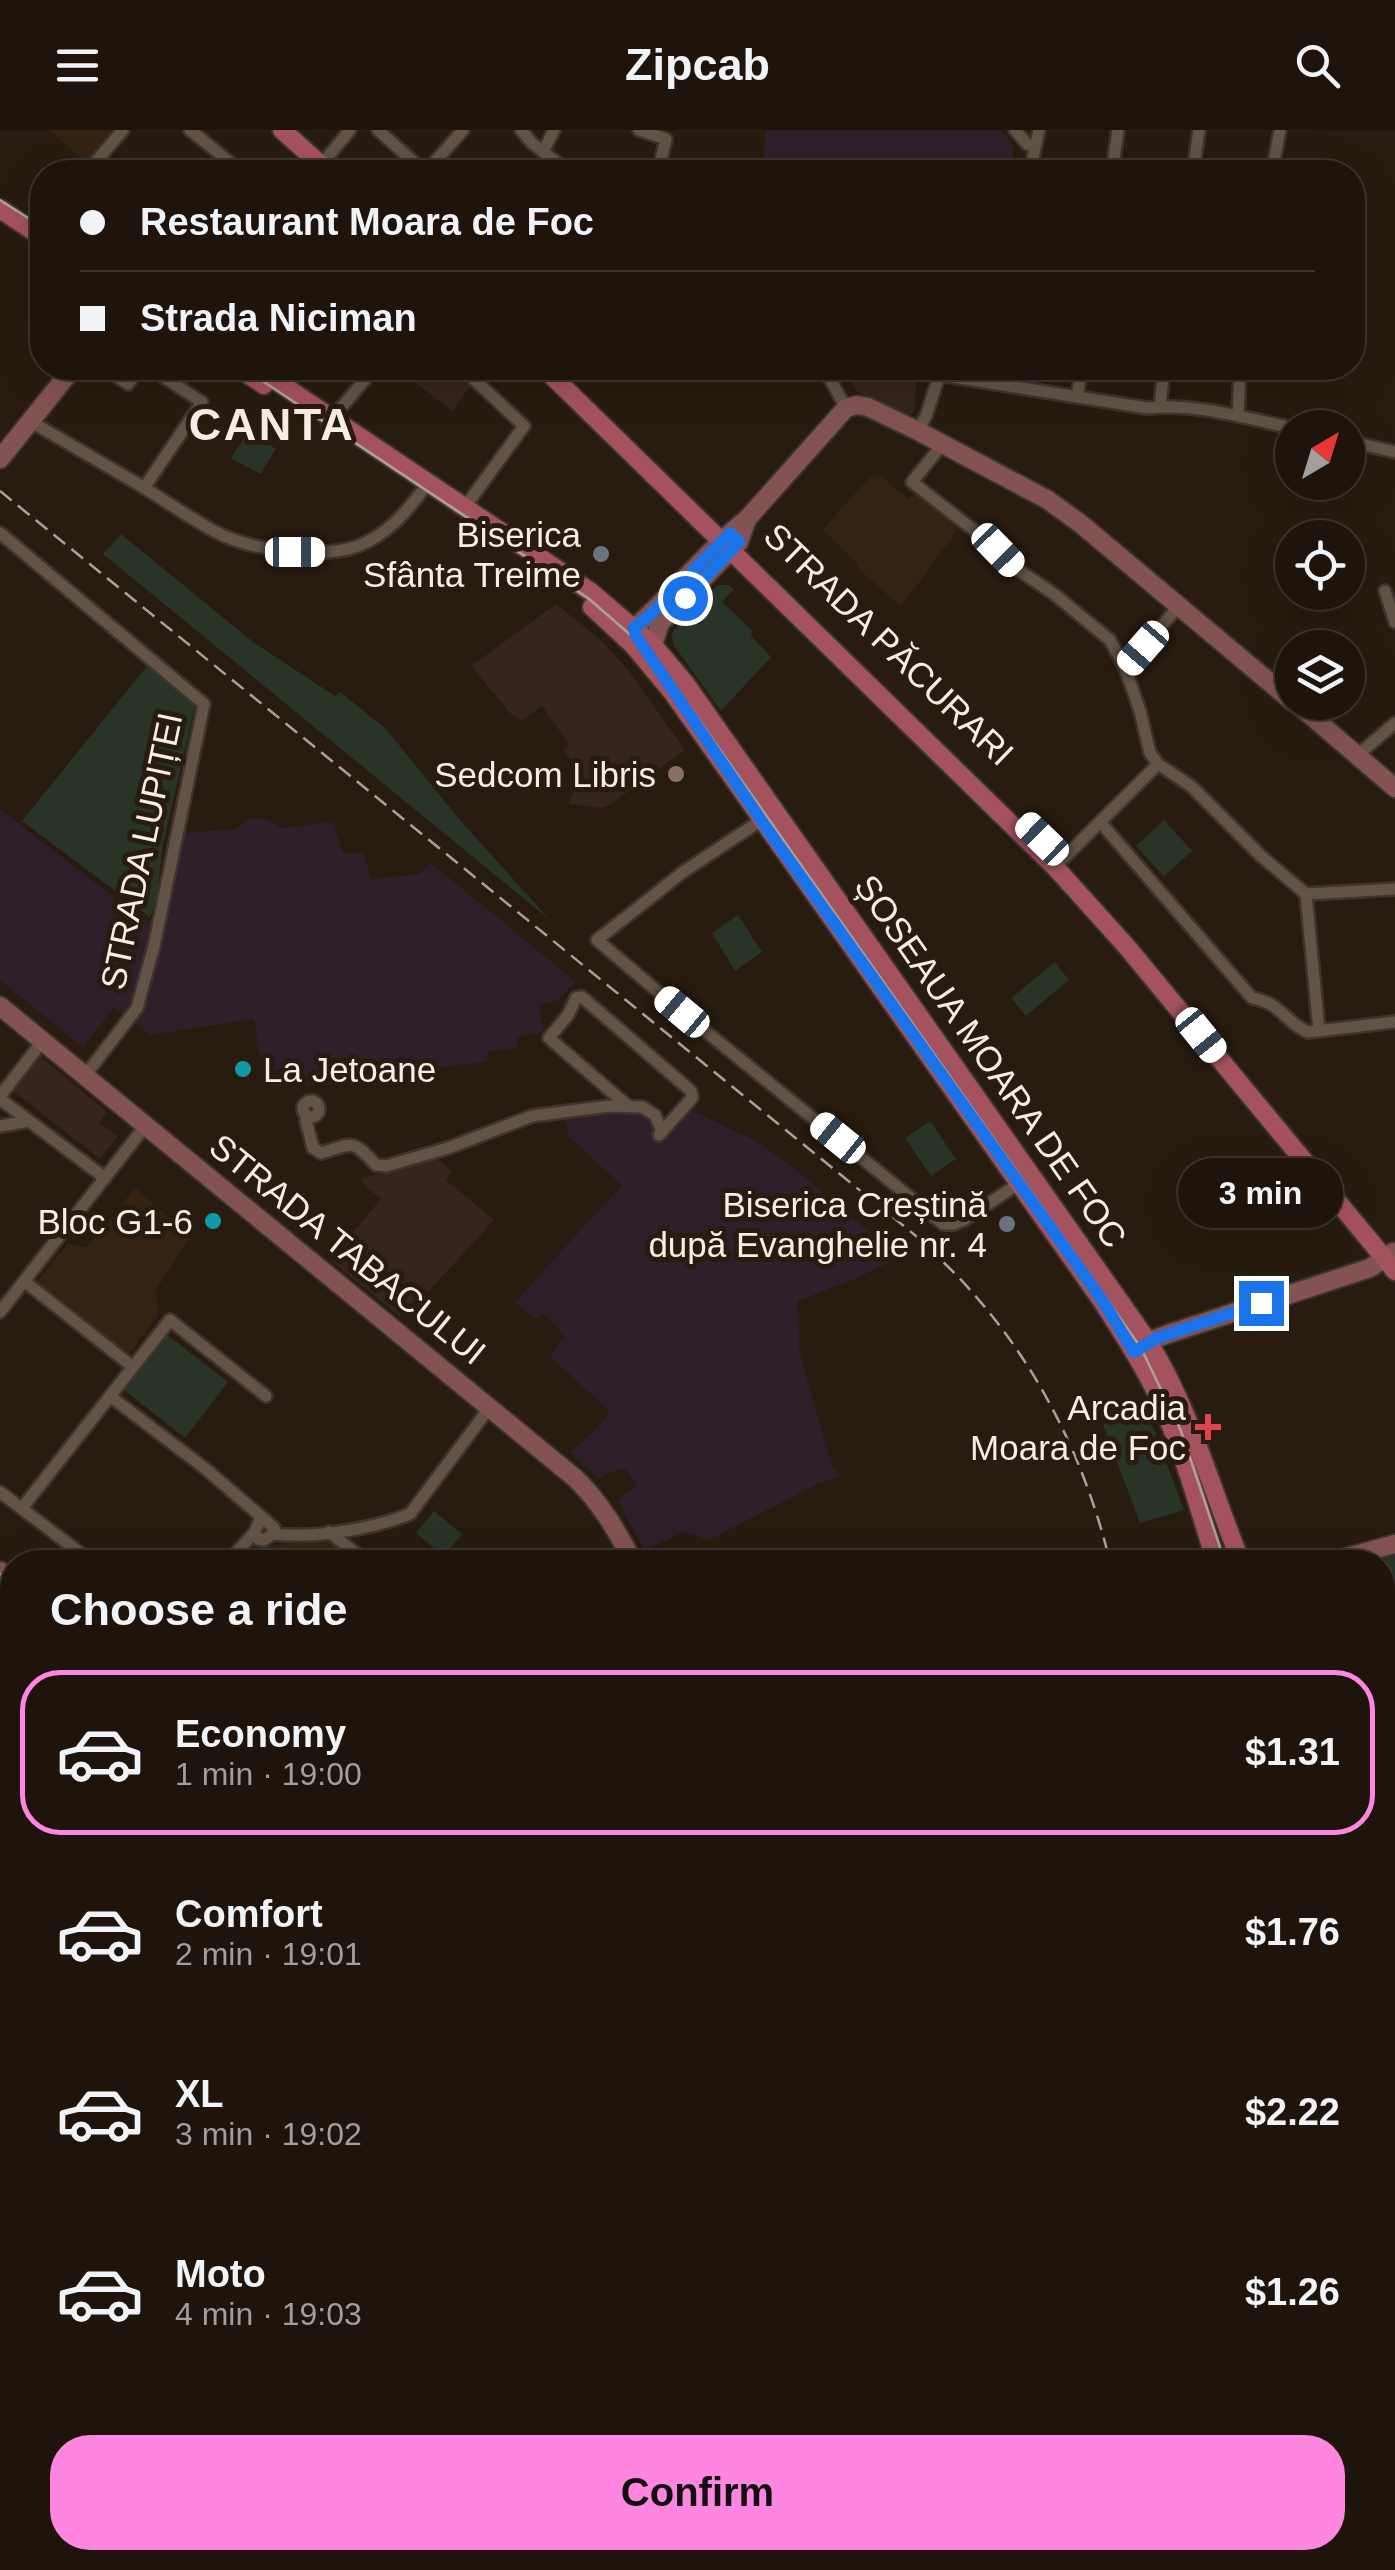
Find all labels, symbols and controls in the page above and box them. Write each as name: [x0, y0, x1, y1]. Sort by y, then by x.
icon: menu: [50, 38, 105, 93]
icon: search: [1290, 38, 1345, 93]
text: Zipcab: [625, 39, 770, 90]
text: Restaurant Moara de Foc: [140, 201, 594, 243]
text: Strada Niciman: [140, 297, 417, 339]
district label: CANTA: [189, 399, 355, 450]
north arrow: [1275, 410, 1365, 500]
map controls: [1275, 410, 1365, 720]
place label: Biserica Sfânta Treime: [363, 515, 582, 594]
street label: STRADA PĂCURARI: [757, 515, 1021, 773]
car: [966, 518, 1030, 582]
button: locate: [1275, 520, 1365, 610]
car: [265, 537, 325, 567]
marker: Biserica Sfânta Treime: [590, 543, 612, 565]
route start: [663, 576, 708, 621]
car: [1112, 616, 1174, 680]
button: layers: [1275, 630, 1365, 720]
street label: STRADA LUPIȚEI: [93, 709, 189, 993]
place label: Sedcom Libris: [434, 755, 656, 794]
marker: Sedcom Libris: [665, 763, 687, 785]
car: [1010, 807, 1074, 871]
street label: ȘOSEAUA MOARA DE FOC: [847, 867, 1135, 1255]
car: [649, 981, 715, 1043]
car: [1170, 1002, 1232, 1068]
place label: La Jetoane: [263, 1050, 436, 1089]
marker: La Jetoane: [232, 1058, 254, 1080]
car: [805, 1107, 871, 1169]
street label: STRADA TABACULUI: [202, 1126, 494, 1372]
callout: 3 min: [1178, 1158, 1344, 1228]
text: 3 min: [1219, 1175, 1302, 1211]
place label: Biserica Creștină după Evanghelie nr. 4: [648, 1185, 988, 1264]
place label: Bloc G1-6: [37, 1202, 193, 1241]
marker: Bloc G1-6: [202, 1210, 224, 1232]
marker: Biserica Creștină după Evanghelie nr. 4: [996, 1213, 1018, 1235]
route end: [1239, 1281, 1284, 1326]
place label: Arcadia Moara de Foc: [970, 1388, 1187, 1467]
marker: Arcadia Moara de Foc: [1195, 1414, 1221, 1440]
text: Choose a ride: [50, 1584, 348, 1635]
icon: car: [55, 1708, 145, 1798]
text: Economy: [175, 1713, 346, 1755]
text: $1.31: [1245, 1731, 1340, 1773]
text: 1 min · 19:00: [175, 1756, 362, 1792]
icon: car: [55, 1888, 145, 1978]
text: Comfort: [175, 1893, 323, 1935]
text: $1.76: [1245, 1911, 1340, 1953]
text: 2 min · 19:01: [175, 1936, 362, 1972]
icon: car: [55, 2068, 145, 2158]
text: XL: [175, 2073, 224, 2115]
text: $2.22: [1245, 2091, 1340, 2133]
text: 3 min · 19:02: [175, 2116, 362, 2152]
icon: car: [55, 2248, 145, 2338]
text: Moto: [175, 2253, 266, 2295]
text: $1.26: [1245, 2271, 1340, 2313]
text: 4 min · 19:03: [175, 2296, 362, 2332]
button: Confirm: [50, 2435, 1345, 2550]

